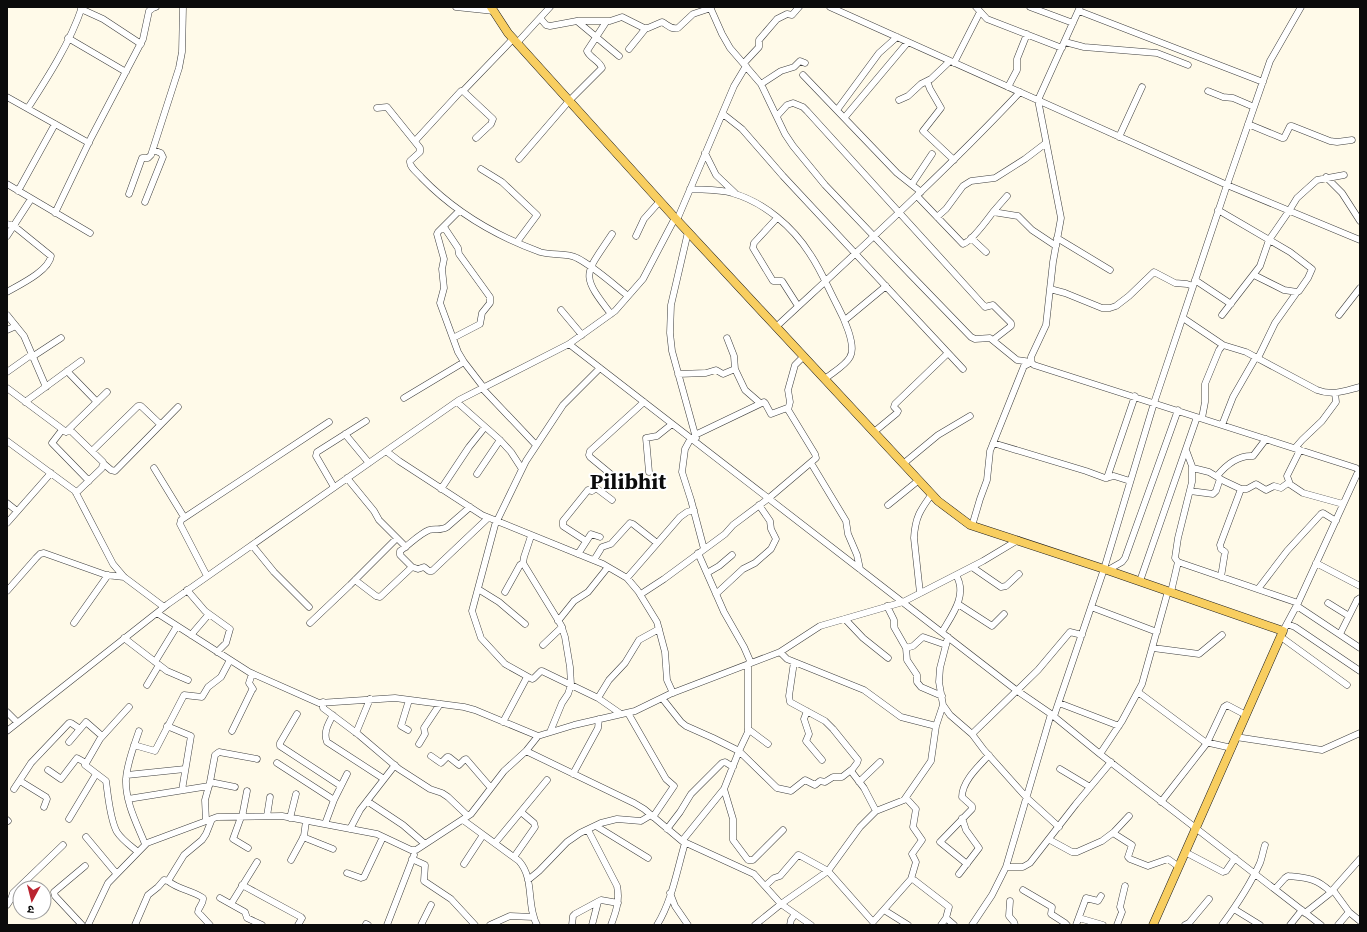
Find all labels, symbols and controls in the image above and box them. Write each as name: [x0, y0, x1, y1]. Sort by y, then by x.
district label: Pilibhit: [590, 466, 667, 496]
north arrow: [12, 880, 52, 920]
text: उ: [26, 902, 35, 917]

